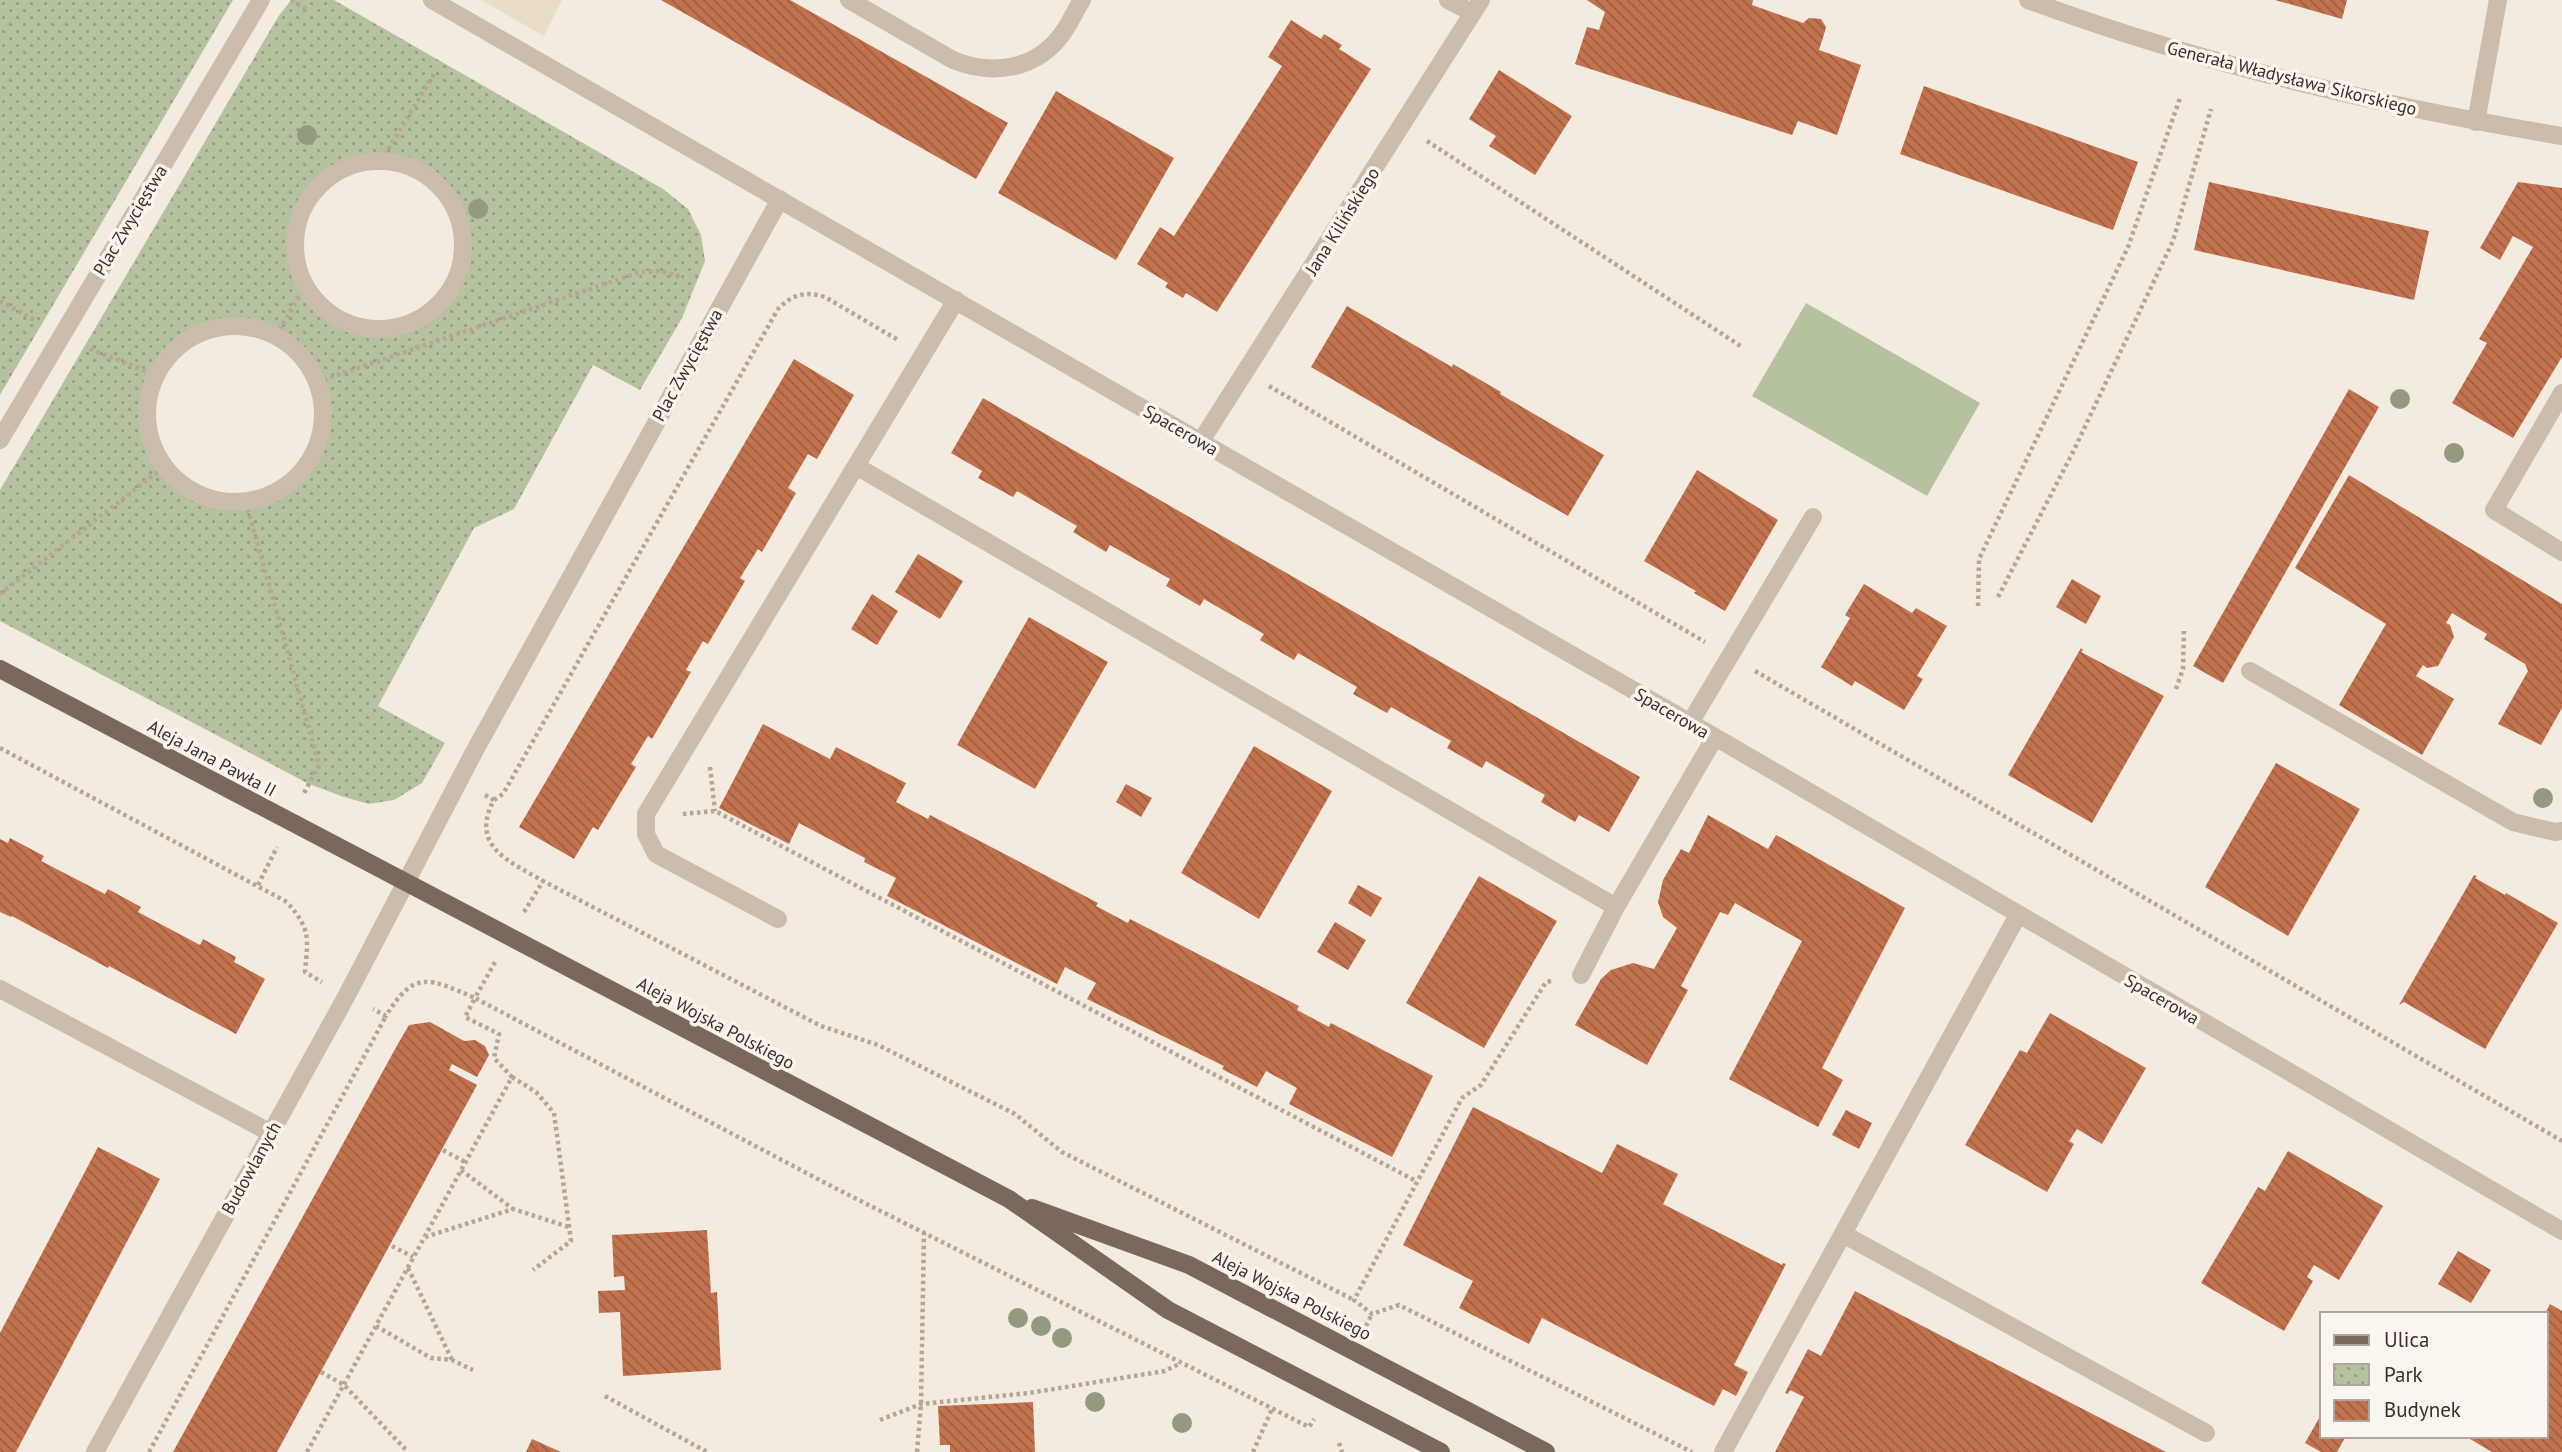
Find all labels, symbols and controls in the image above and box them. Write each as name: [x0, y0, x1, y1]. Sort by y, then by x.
street label: Generała Władysława Sikorskiego: [2165, 36, 2419, 120]
street label: Plac Zwycięstwa: [88, 160, 172, 280]
street label: Jana Kilińskiego: [1299, 163, 1384, 280]
street label: Plac Zwycięstwa: [647, 305, 727, 425]
street label: Spacerowa: [1139, 399, 1223, 461]
street label: Spacerowa: [1630, 682, 1714, 744]
street label: Aleja Jana Pawła II: [144, 714, 280, 802]
street label: Spacerowa: [2120, 968, 2204, 1030]
street label: Aleja Wojska Polskiego: [633, 972, 799, 1074]
street label: Budowlanych: [216, 1117, 286, 1219]
street label: Aleja Wojska Polskiego: [1209, 1245, 1375, 1345]
legend: [2320, 1312, 2548, 1438]
text: Ulica: [2384, 1326, 2429, 1353]
text: Park: [2384, 1361, 2423, 1388]
text: Budynek: [2384, 1396, 2461, 1423]

